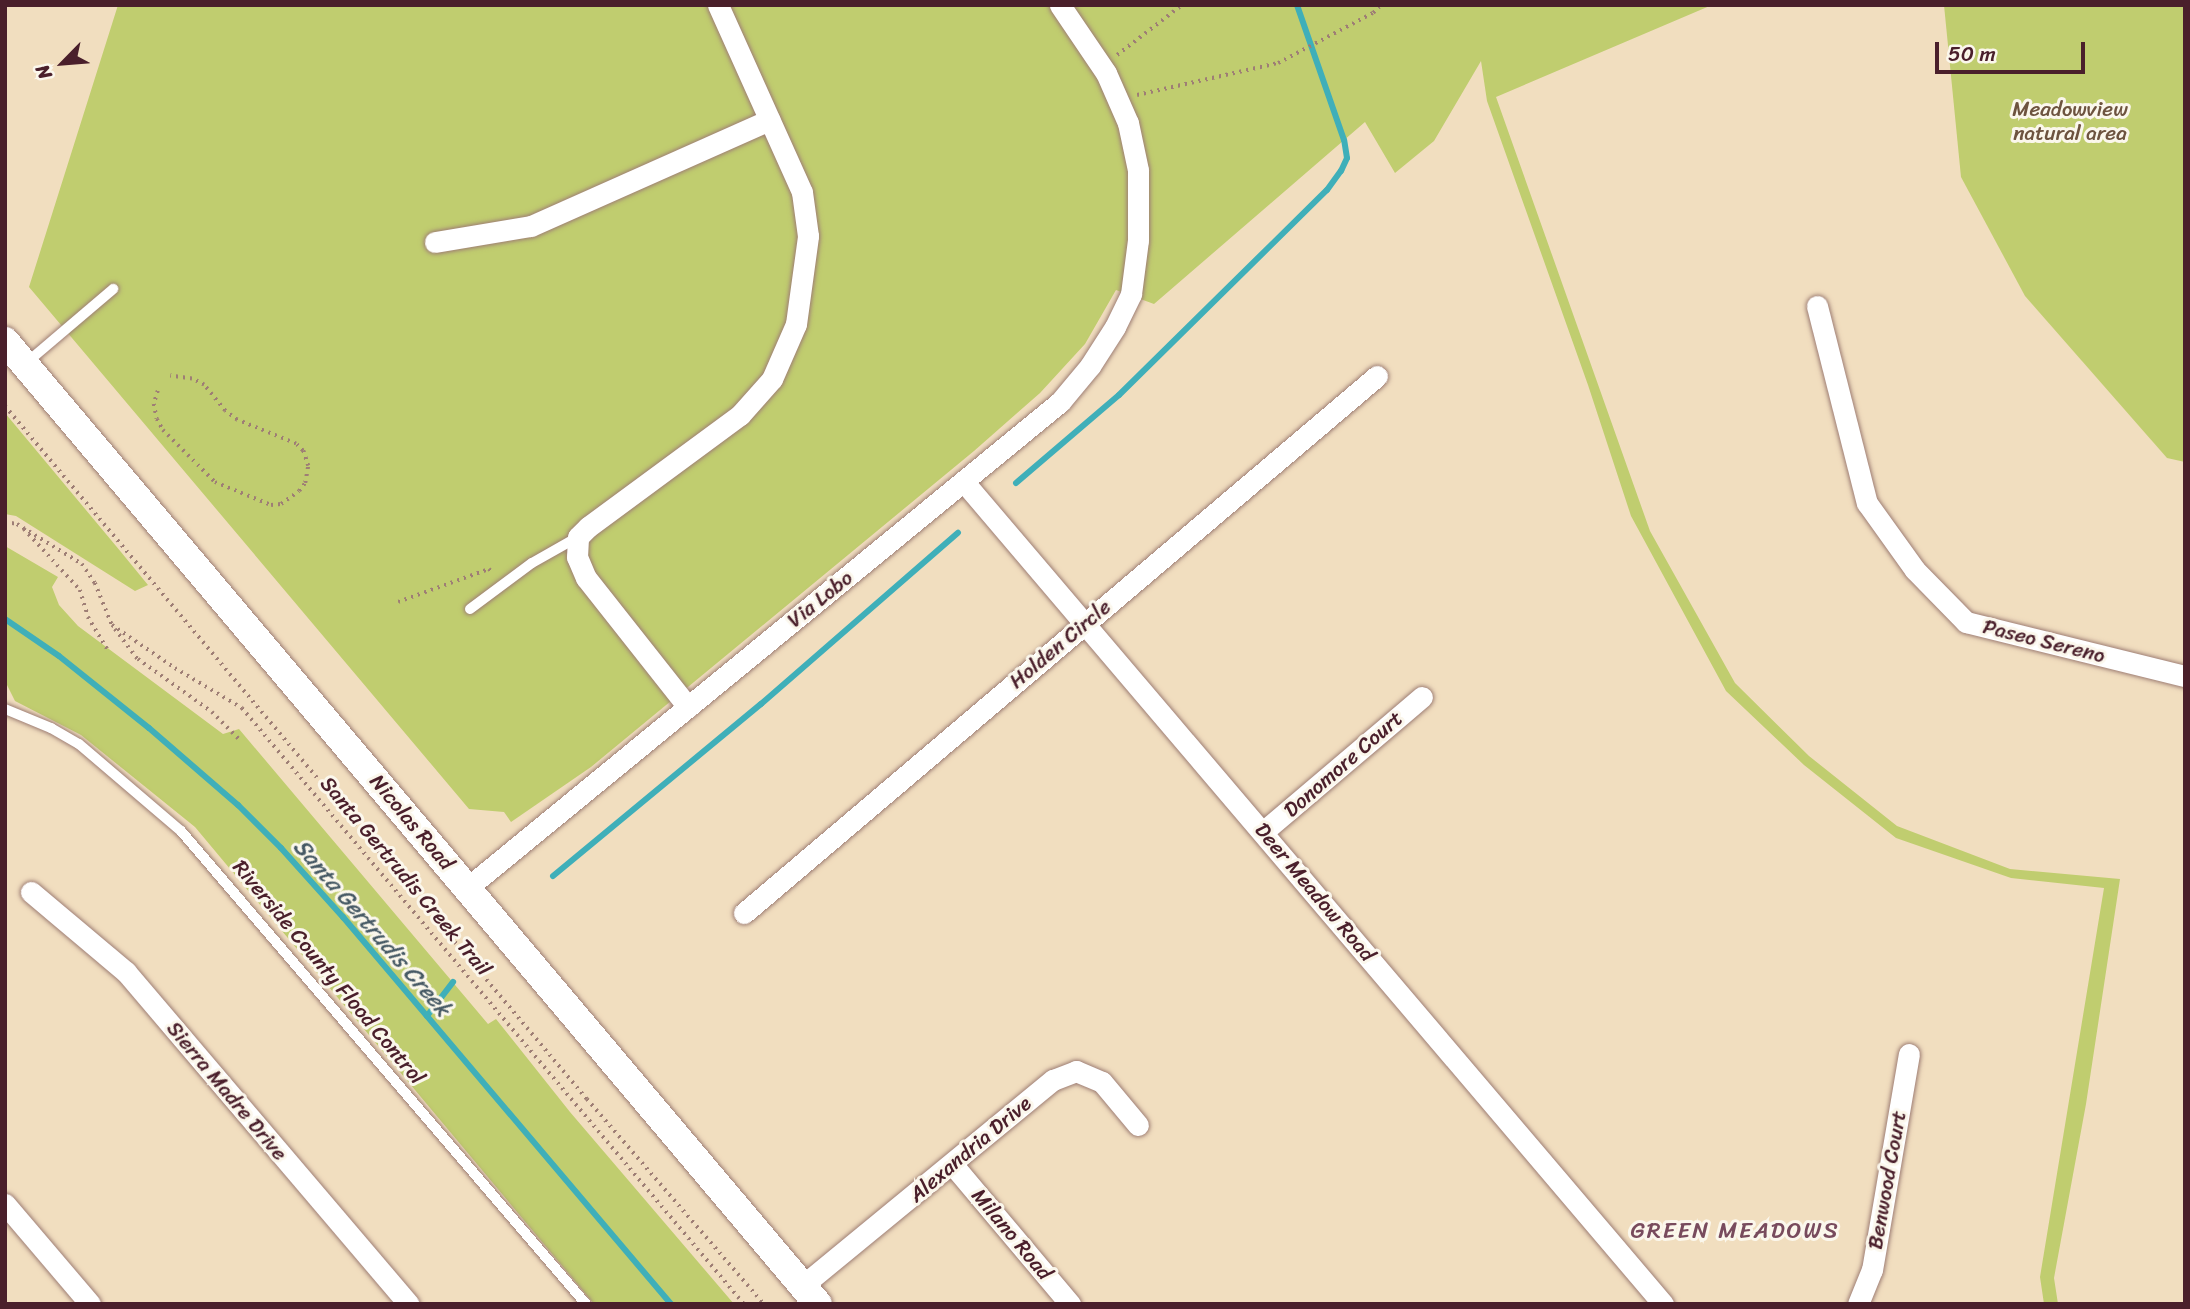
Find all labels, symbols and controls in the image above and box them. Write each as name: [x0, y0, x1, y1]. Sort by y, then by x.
north arrow: [28, 28, 98, 98]
scale bar: [1938, 28, 2088, 72]
text: 50 m: [1948, 35, 1996, 73]
text: N: [26, 59, 61, 85]
park label: Meadowview natural area: [2012, 96, 2128, 146]
street label: Via Lobo: [782, 565, 858, 633]
street label: Holden Circle: [1004, 594, 1116, 694]
street label: Paseo Sereno: [1980, 614, 2108, 668]
street label: Donomore Court: [1278, 705, 1408, 823]
street label: Nicolas Road: [365, 769, 459, 875]
street label: Santa Gertrudis Creek Trail: [315, 770, 497, 982]
street label: Deer Meadow Road: [1250, 818, 1380, 966]
water label: Santa Gertrudis Creek: [287, 833, 457, 1023]
street label: Riverside County Flood Control: [227, 854, 431, 1090]
street label: Sierra Madre Drive: [161, 1016, 293, 1166]
street label: Alexandria Drive: [904, 1090, 1036, 1208]
street label: Benwood Court: [1862, 1109, 1912, 1251]
street label: Milano Road: [966, 1183, 1058, 1285]
district label: GREEN MEADOWS: [1632, 1217, 1838, 1245]

